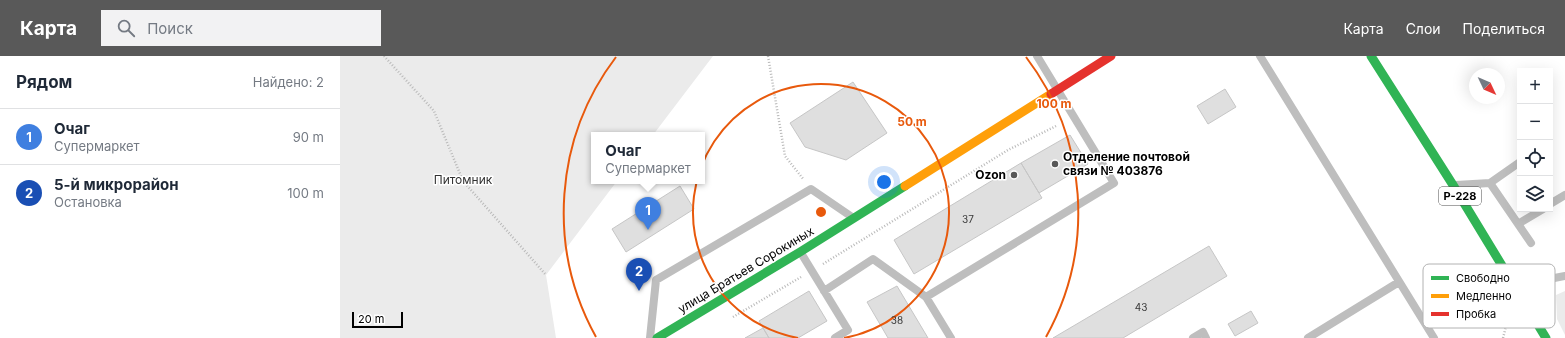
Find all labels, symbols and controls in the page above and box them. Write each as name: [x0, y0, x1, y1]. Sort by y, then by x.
search box: [101, 10, 381, 46]
text: Карта: [20, 17, 77, 40]
icon: search: [115, 17, 137, 39]
text: Поиск: [147, 19, 193, 38]
text: Карта: [1343, 20, 1384, 37]
text: Слои: [1406, 20, 1441, 37]
text: Поделиться: [1463, 20, 1545, 37]
north arrow: [1469, 68, 1505, 104]
map controls: [1517, 68, 1553, 212]
button: +: [1517, 68, 1553, 104]
text: Рядом: [16, 72, 72, 92]
text: Найдено: 2: [253, 74, 324, 90]
text: 100 m: [1036, 96, 1072, 111]
button: −: [1517, 104, 1553, 140]
text: 50 m: [897, 114, 927, 129]
text: Очаг: [54, 119, 90, 138]
text: 1: [26, 129, 32, 145]
text: 90 m: [293, 129, 324, 145]
popup: [591, 132, 705, 184]
text: Супермаркет: [54, 138, 140, 154]
button: locate: [1517, 140, 1553, 176]
text: Очаг: [605, 141, 641, 160]
place label: Отделение почтовой связи № 403876: [1063, 149, 1190, 178]
marker: Отделение почтовой связи № 403876: [1050, 159, 1060, 169]
text: Супермаркет: [605, 160, 691, 176]
place label: Ozon: [975, 167, 1006, 182]
marker: Ozon: [1009, 170, 1019, 180]
park label: Питомник: [434, 172, 493, 187]
your location: [874, 172, 894, 192]
text: 5-й микрорайон: [54, 175, 179, 194]
button: layers: [1517, 176, 1553, 212]
text: 2: [25, 185, 33, 201]
text: 100 m: [287, 185, 324, 201]
road number: Р-228: [1439, 187, 1481, 205]
text: Остановка: [54, 194, 122, 210]
pin: 1: [635, 197, 661, 230]
centre of rings: [814, 205, 828, 219]
house number: 37: [962, 213, 974, 225]
street label: улица Братьев Сорокиных: [675, 223, 817, 316]
pin: 2: [626, 258, 652, 291]
legend: [1423, 264, 1555, 328]
text: Свободно: [1456, 271, 1510, 285]
text: Медленно: [1456, 289, 1512, 303]
house number: 43: [1135, 301, 1147, 313]
text: Пробка: [1456, 307, 1496, 321]
scale bar: [352, 310, 403, 329]
text: 20 m: [358, 312, 384, 326]
house number: 38: [891, 314, 903, 326]

